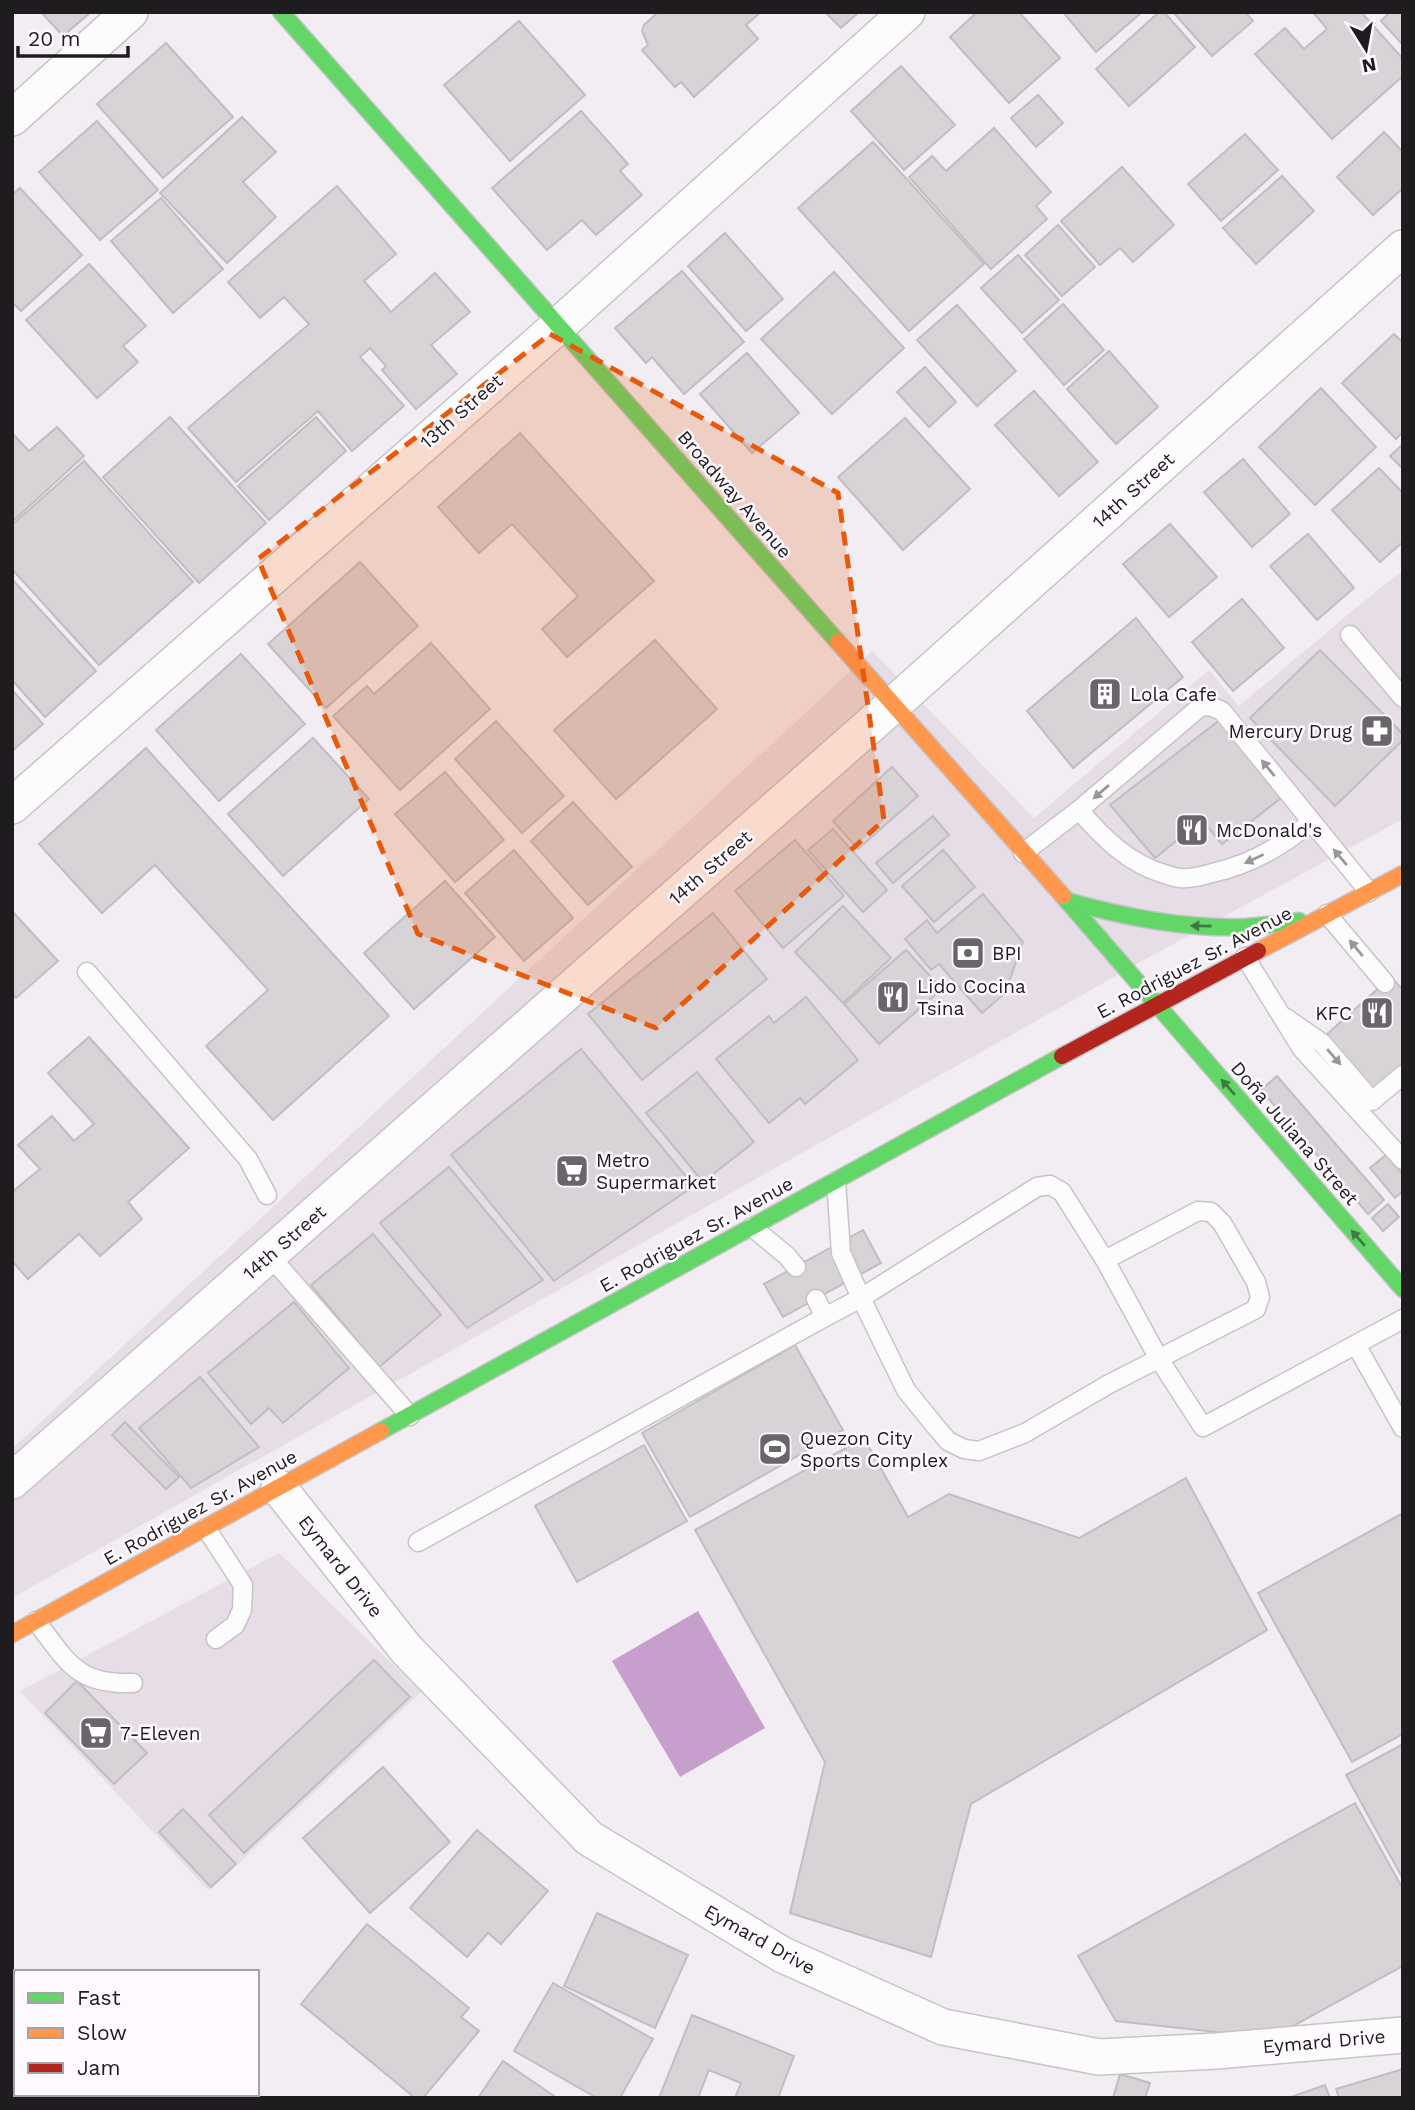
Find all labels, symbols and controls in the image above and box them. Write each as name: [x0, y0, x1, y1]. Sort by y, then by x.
scale bar: [18, 14, 128, 58]
north arrow: [1331, 14, 1401, 84]
text: 20 m: [28, 26, 80, 51]
text: N: [1360, 53, 1378, 78]
street label: 13th Street: [415, 369, 507, 453]
street label: Broadway Avenue: [673, 426, 796, 563]
street label: 14th Street: [1088, 448, 1179, 533]
building icon: Lola Cafe: [1086, 675, 1124, 713]
place label: Lola Cafe: [1130, 683, 1217, 706]
pharmacy icon: Mercury Drug: [1358, 712, 1396, 750]
place label: Mercury Drug: [1228, 720, 1353, 743]
one-way arrow: [1261, 760, 1276, 777]
one-way arrow: [1092, 784, 1109, 799]
restaurant icon: McDonald's: [1173, 811, 1211, 849]
place label: McDonald's: [1216, 819, 1322, 842]
street label: 14th Street: [664, 825, 757, 910]
one-way arrow: [1333, 848, 1348, 865]
one-way arrow: [1244, 853, 1264, 865]
street label: E. Rodriguez Sr. Avenue: [1093, 901, 1296, 1024]
one-way arrow: [1190, 920, 1212, 932]
bank icon: BPI: [949, 934, 987, 972]
one-way arrow: [1349, 940, 1364, 957]
place label: BPI: [992, 942, 1022, 965]
place label: Lido Cocina Tsina: [917, 975, 1026, 1020]
restaurant icon: Lido Cocina Tsina: [874, 978, 912, 1016]
restaurant icon: KFC: [1358, 994, 1396, 1032]
place label: KFC: [1315, 1002, 1352, 1025]
one-way arrow: [1326, 1048, 1341, 1065]
street label: Doña Juliana Street: [1226, 1057, 1363, 1210]
one-way arrow: [1220, 1078, 1236, 1096]
place label: Metro Supermarket: [596, 1149, 716, 1194]
supermarket icon: Metro Supermarket: [553, 1152, 591, 1190]
street label: E. Rodriguez Sr. Avenue: [595, 1172, 797, 1297]
street label: 14th Street: [238, 1200, 331, 1285]
one-way arrow: [1351, 1229, 1366, 1246]
place label: Quezon City Sports Complex: [800, 1427, 948, 1472]
sports icon: Quezon City Sports Complex: [756, 1430, 794, 1468]
street label: E. Rodriguez Sr. Avenue: [99, 1445, 301, 1570]
street label: Eymard Drive: [294, 1511, 388, 1622]
supermarket icon: 7-Eleven: [77, 1714, 115, 1752]
place label: 7-Eleven: [120, 1722, 201, 1745]
street label: Eymard Drive: [700, 1899, 819, 1979]
legend: [14, 1970, 259, 2096]
text: Fast: [77, 1985, 121, 2010]
text: Slow: [77, 2020, 127, 2045]
street label: Eymard Drive: [1262, 2025, 1386, 2058]
text: Jam: [77, 2055, 120, 2080]

